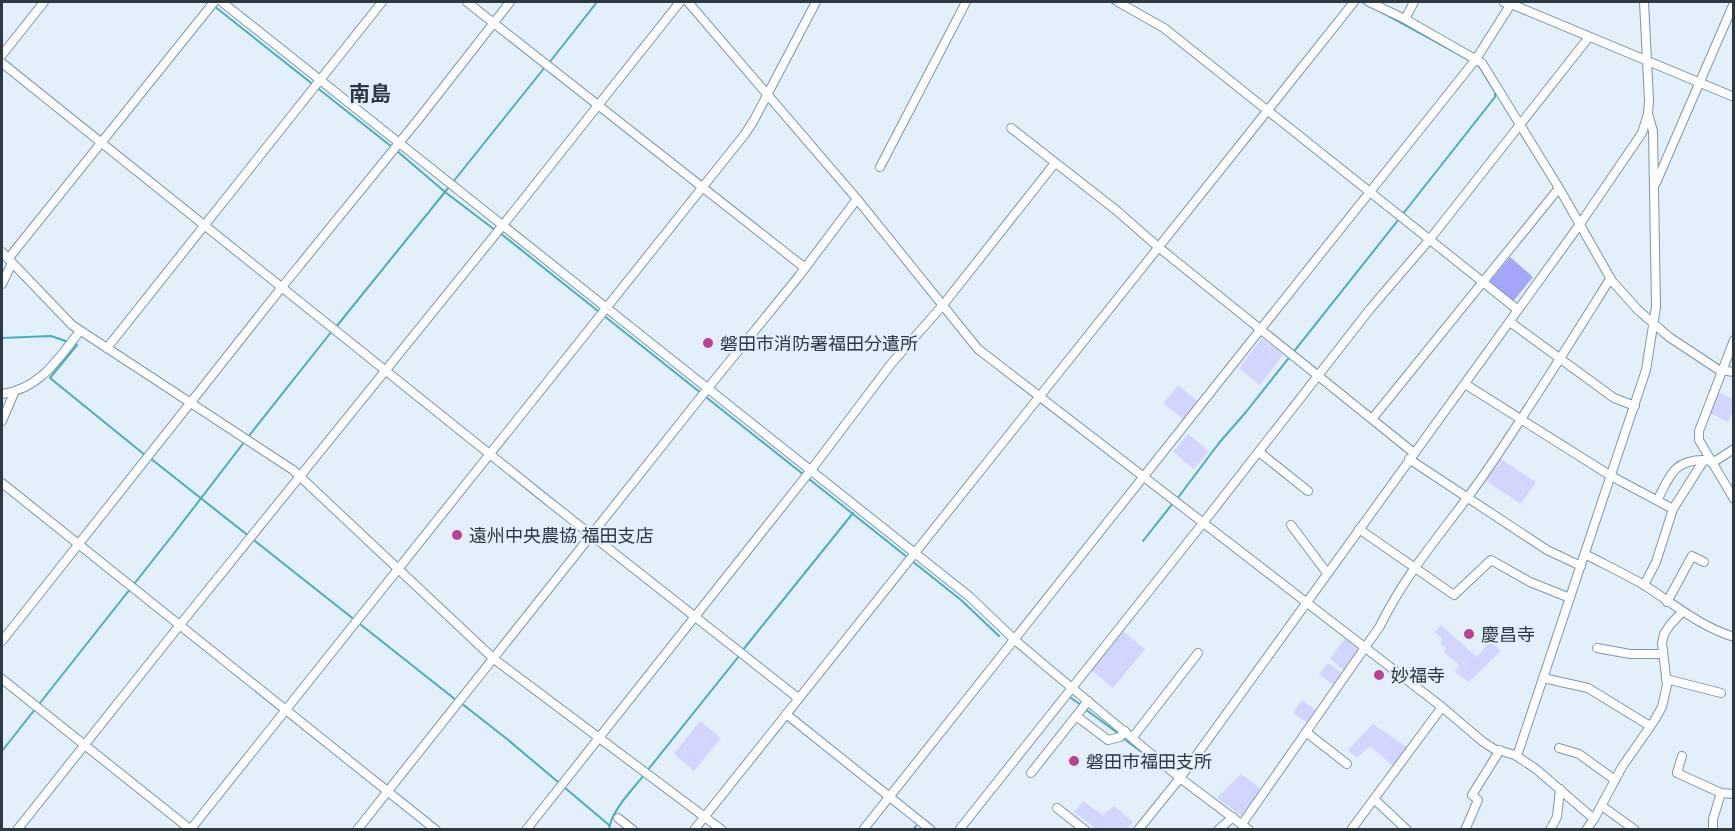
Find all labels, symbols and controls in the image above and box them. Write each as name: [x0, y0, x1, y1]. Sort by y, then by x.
district label: 南島: [349, 80, 391, 105]
place label: 磐田市消防署福田分遣所: [720, 332, 918, 354]
marker: 磐田市消防署福田分遣所: [701, 336, 715, 350]
place label: 遠州中央農協 福田支店: [469, 524, 654, 546]
marker: 遠州中央農協 福田支店: [450, 528, 464, 542]
place label: 慶昌寺: [1481, 623, 1535, 645]
marker: 慶昌寺: [1462, 627, 1476, 641]
place label: 妙福寺: [1391, 664, 1445, 686]
marker: 妙福寺: [1372, 668, 1386, 682]
place label: 磐田市福田支所: [1086, 750, 1212, 772]
marker: 磐田市福田支所: [1067, 754, 1081, 768]

